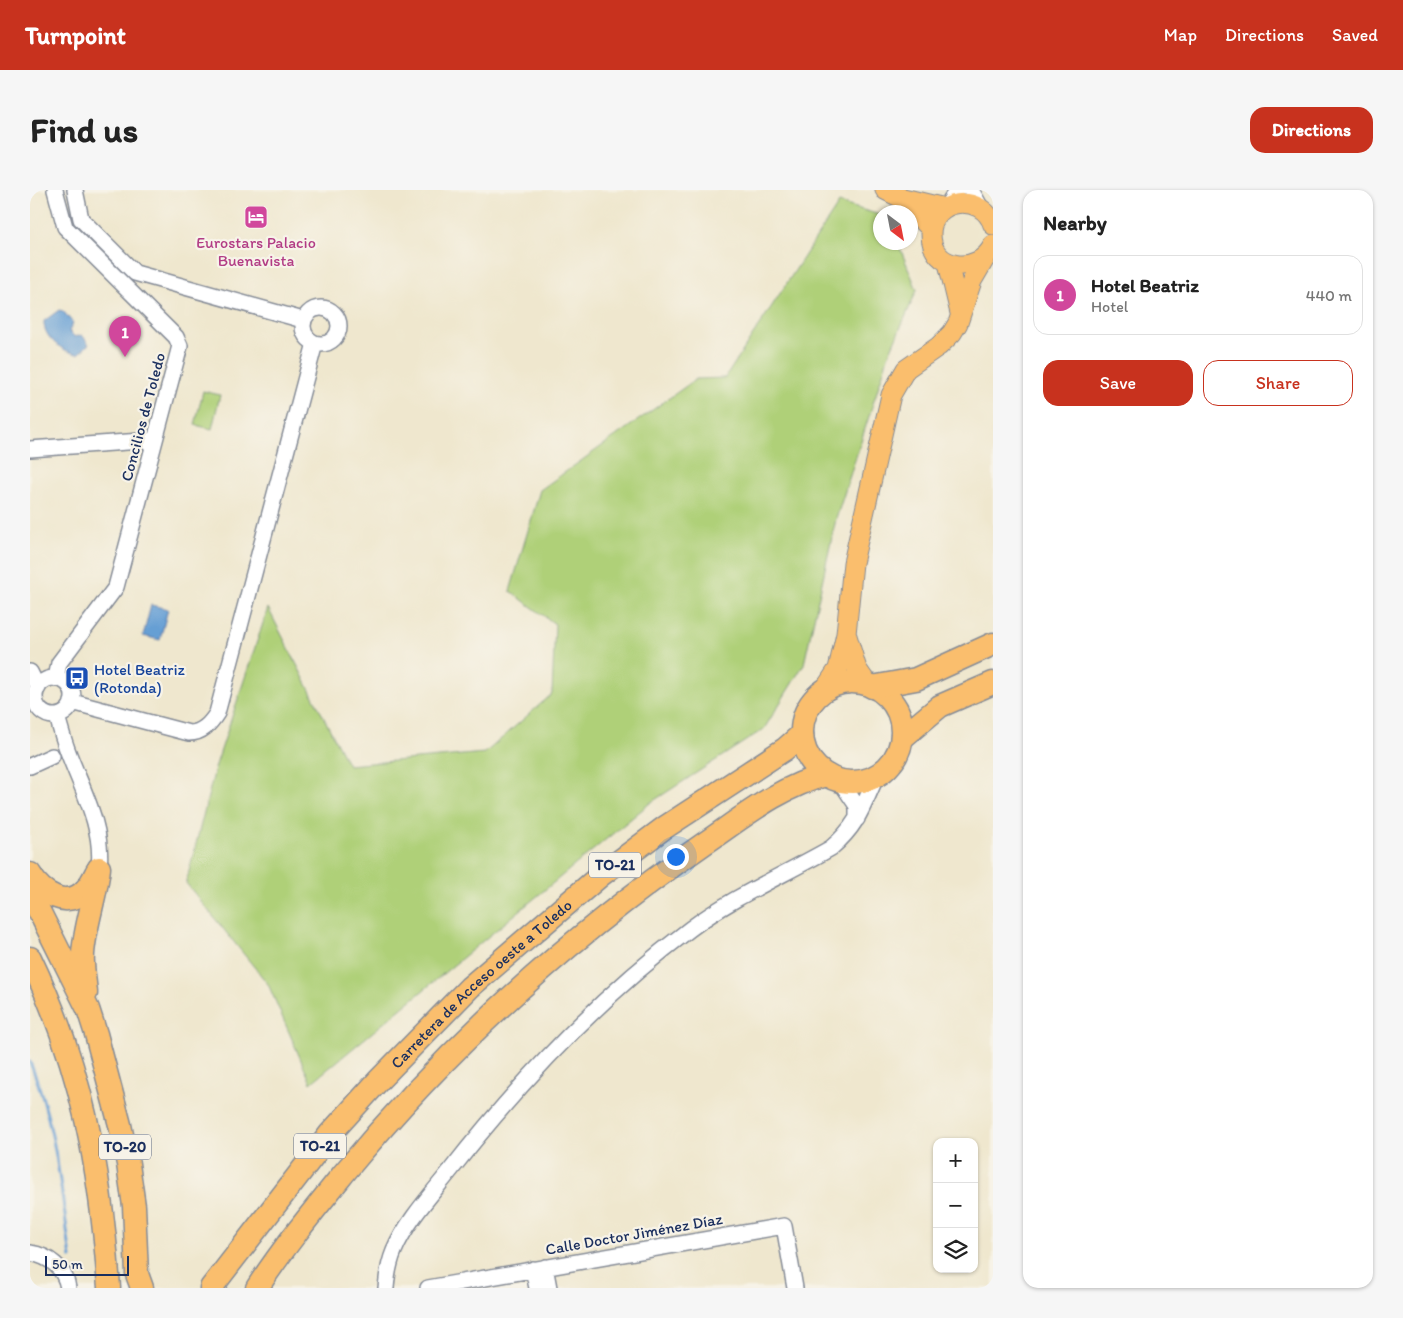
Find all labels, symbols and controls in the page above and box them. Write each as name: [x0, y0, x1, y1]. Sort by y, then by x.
text: Turnpoint: [25, 21, 126, 50]
text: Map: [1164, 24, 1197, 46]
text: Directions: [1225, 24, 1304, 46]
text: Saved: [1332, 24, 1378, 46]
button: Directions: [1250, 107, 1373, 153]
text: Find us: [30, 109, 138, 151]
hotel icon: Eurostars Palacio Buenavista: [243, 204, 269, 230]
north arrow: [873, 205, 918, 250]
text: Nearby: [1043, 210, 1107, 235]
place label: Eurostars Palacio Buenavista: [196, 233, 316, 270]
text: Hotel Beatriz: [1091, 274, 1199, 297]
text: 1: [1056, 286, 1064, 305]
text: 440 m: [1306, 286, 1352, 305]
text: Hotel: [1091, 297, 1128, 316]
pin: 1: [109, 316, 141, 357]
street label: Concilios de Toledo: [117, 351, 169, 483]
button: Save: [1043, 360, 1193, 406]
button: Share: [1203, 360, 1353, 406]
place label: Hotel Beatriz (Rotonda): [94, 660, 186, 697]
bus stop icon: Hotel Beatriz (Rotonda): [64, 665, 90, 691]
your location: [663, 844, 689, 870]
road number: TO-21: [589, 852, 641, 878]
street label: Carretera de Acceso oeste a Toledo: [386, 895, 575, 1072]
road number: TO-20: [99, 1134, 151, 1160]
road number: TO-21: [294, 1134, 346, 1158]
map controls: [933, 1138, 978, 1273]
button: +: [933, 1138, 978, 1183]
button: −: [933, 1183, 978, 1228]
street label: Calle Doctor Jiménez Díaz: [544, 1209, 725, 1259]
button: layers: [933, 1228, 978, 1273]
scale bar: [45, 1253, 129, 1276]
text: 50 m: [52, 1256, 83, 1273]

